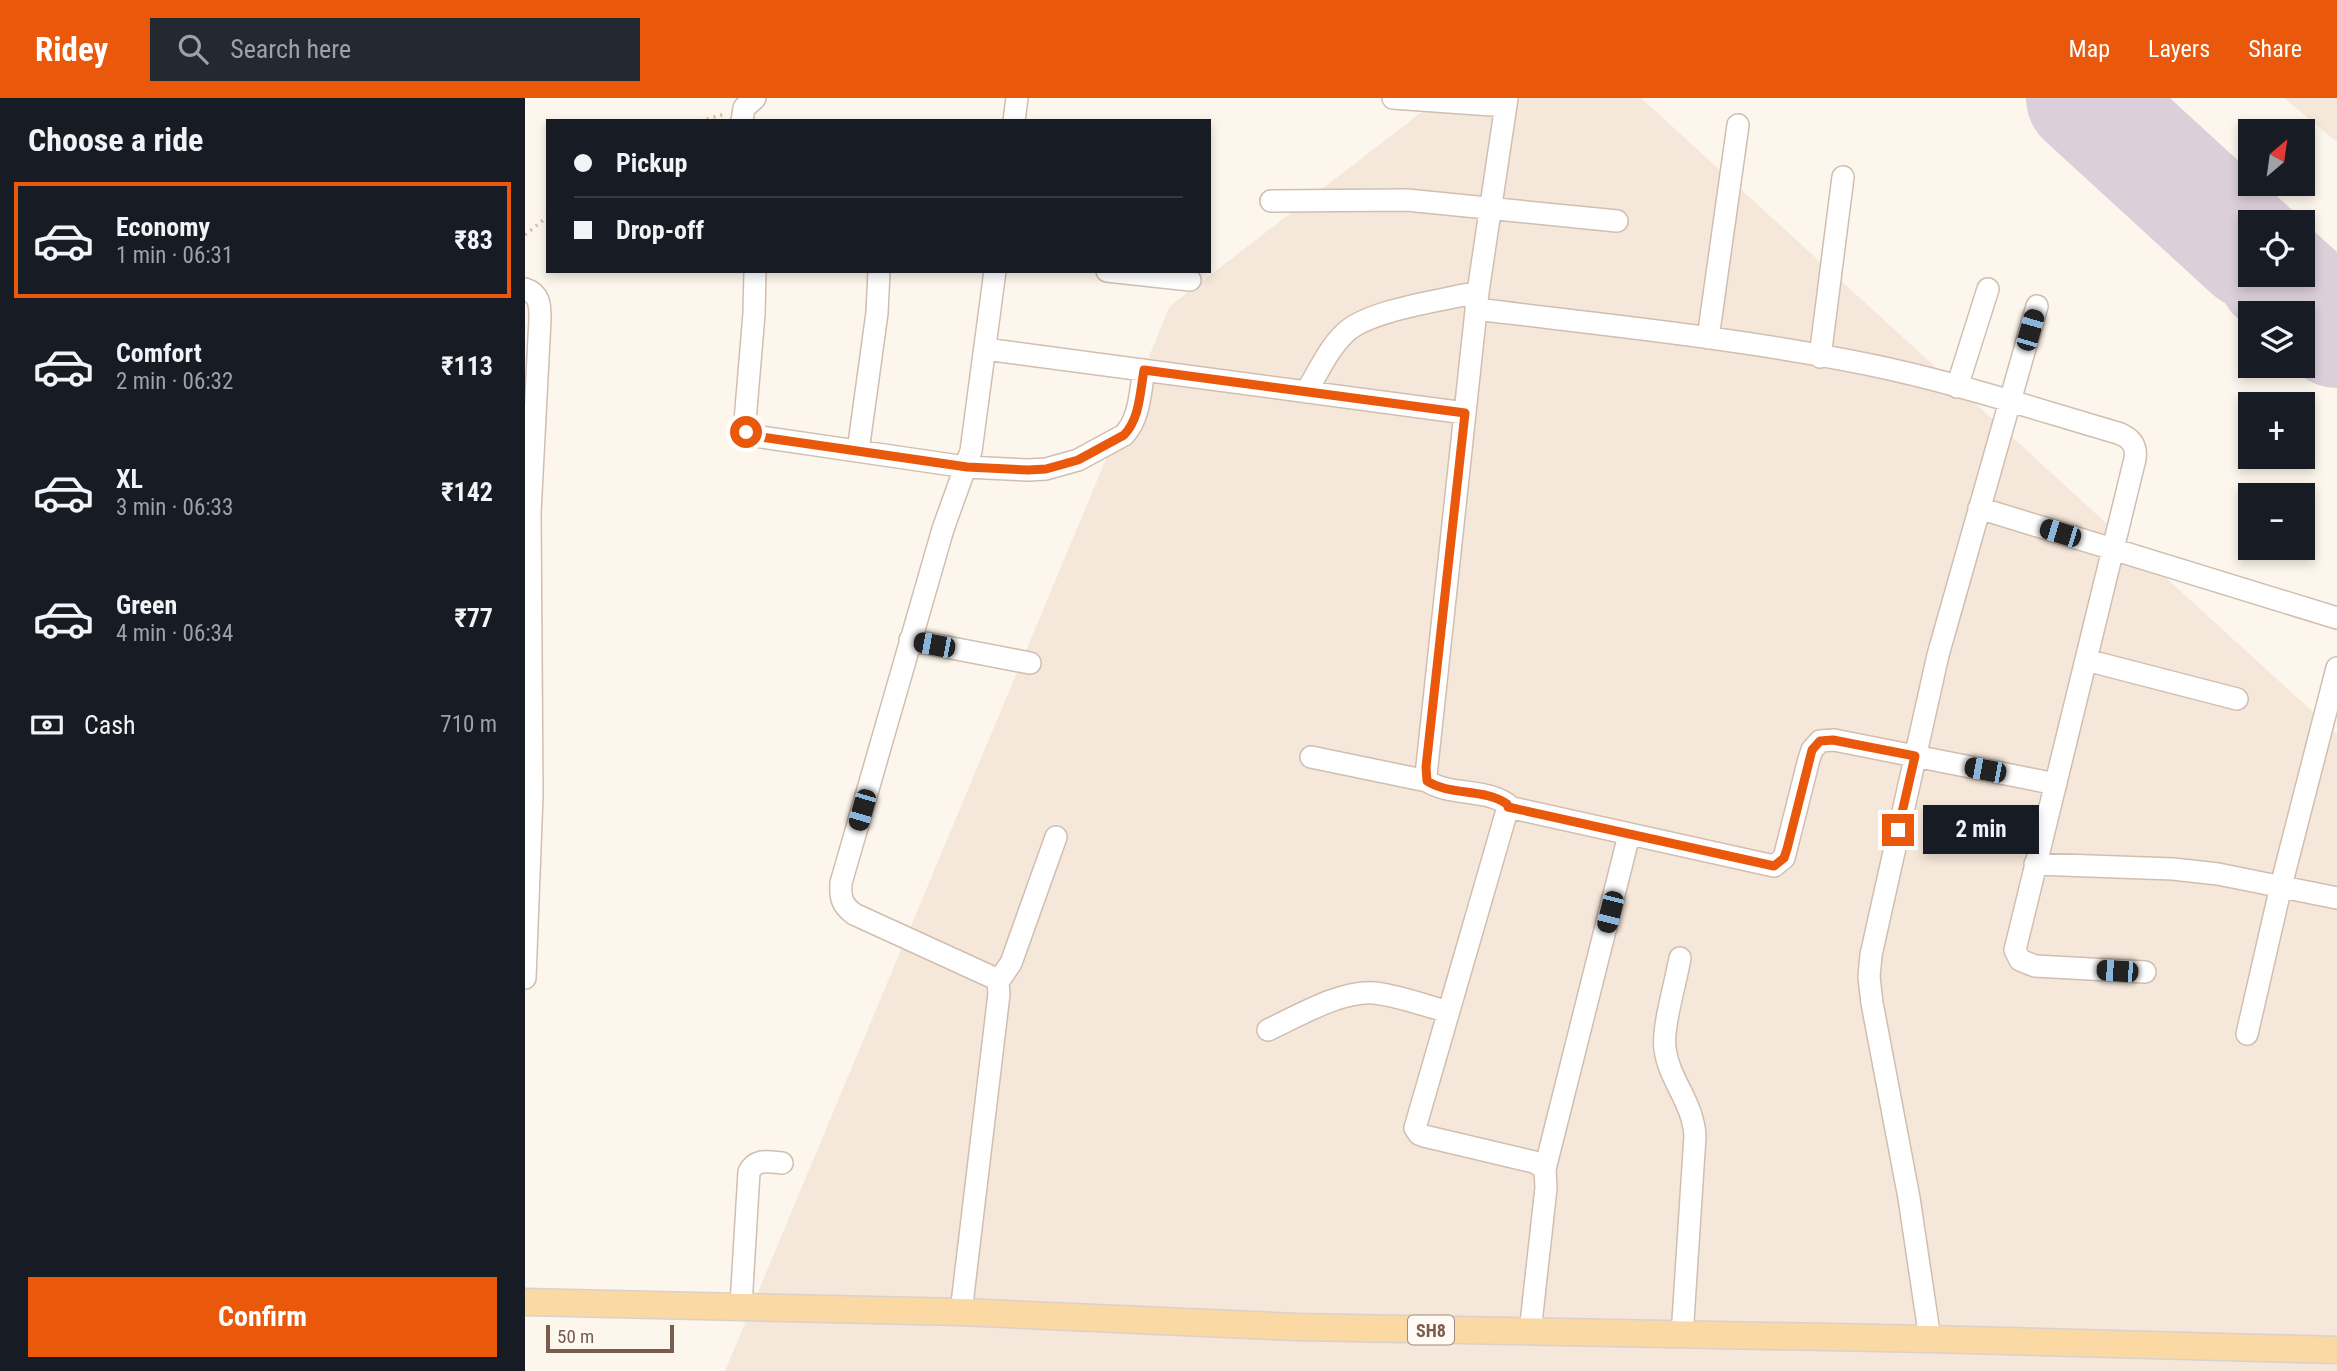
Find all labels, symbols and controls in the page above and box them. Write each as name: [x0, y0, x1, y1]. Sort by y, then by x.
search box: [150, 18, 640, 81]
text: Ridey: [35, 30, 108, 69]
icon: search: [174, 30, 212, 68]
text: Search here: [230, 34, 351, 64]
text: Map: [2069, 35, 2110, 63]
text: Layers: [2148, 35, 2210, 63]
text: Share: [2248, 35, 2302, 63]
north arrow: [2238, 119, 2315, 196]
map controls: [2238, 119, 2315, 560]
text: Choose a ride: [28, 121, 203, 159]
text: Pickup: [616, 148, 687, 178]
icon: car: [32, 209, 95, 272]
button: locate: [2238, 210, 2315, 287]
text: Economy: [116, 212, 210, 242]
text: Drop-off: [616, 215, 704, 245]
text: ₹83: [454, 225, 493, 255]
text: 1 min · 06:31: [116, 242, 233, 269]
button: layers: [2238, 301, 2315, 378]
car: [2015, 307, 2046, 353]
icon: car: [32, 335, 95, 398]
text: Comfort: [116, 338, 202, 368]
text: ₹113: [441, 351, 493, 381]
text: 2 min · 06:32: [116, 368, 233, 395]
button: +: [2238, 392, 2315, 469]
route start: [730, 416, 762, 448]
icon: car: [32, 461, 95, 524]
text: XL: [116, 464, 143, 494]
text: ₹142: [441, 477, 493, 507]
button: −: [2238, 483, 2315, 560]
text: 3 min · 06:33: [116, 494, 233, 521]
car: [2037, 517, 2084, 549]
icon: car: [32, 587, 95, 650]
text: Green: [116, 590, 177, 620]
text: ₹77: [454, 603, 493, 633]
text: 4 min · 06:34: [116, 620, 233, 647]
car: [912, 631, 957, 659]
icon: cash: [28, 706, 66, 744]
text: Cash: [84, 710, 136, 740]
text: 710 m: [440, 711, 497, 738]
car: [1963, 756, 2008, 784]
car: [847, 787, 878, 833]
callout: 2 min: [1923, 806, 2038, 854]
route end: [1882, 814, 1914, 846]
text: 2 min: [1955, 816, 2007, 843]
car: [1595, 889, 1626, 935]
car: [2096, 959, 2139, 983]
button: Confirm: [28, 1277, 497, 1357]
road number: SH8: [1408, 1316, 1454, 1344]
scale bar: [546, 1322, 674, 1354]
text: 50 m: [557, 1325, 594, 1348]

